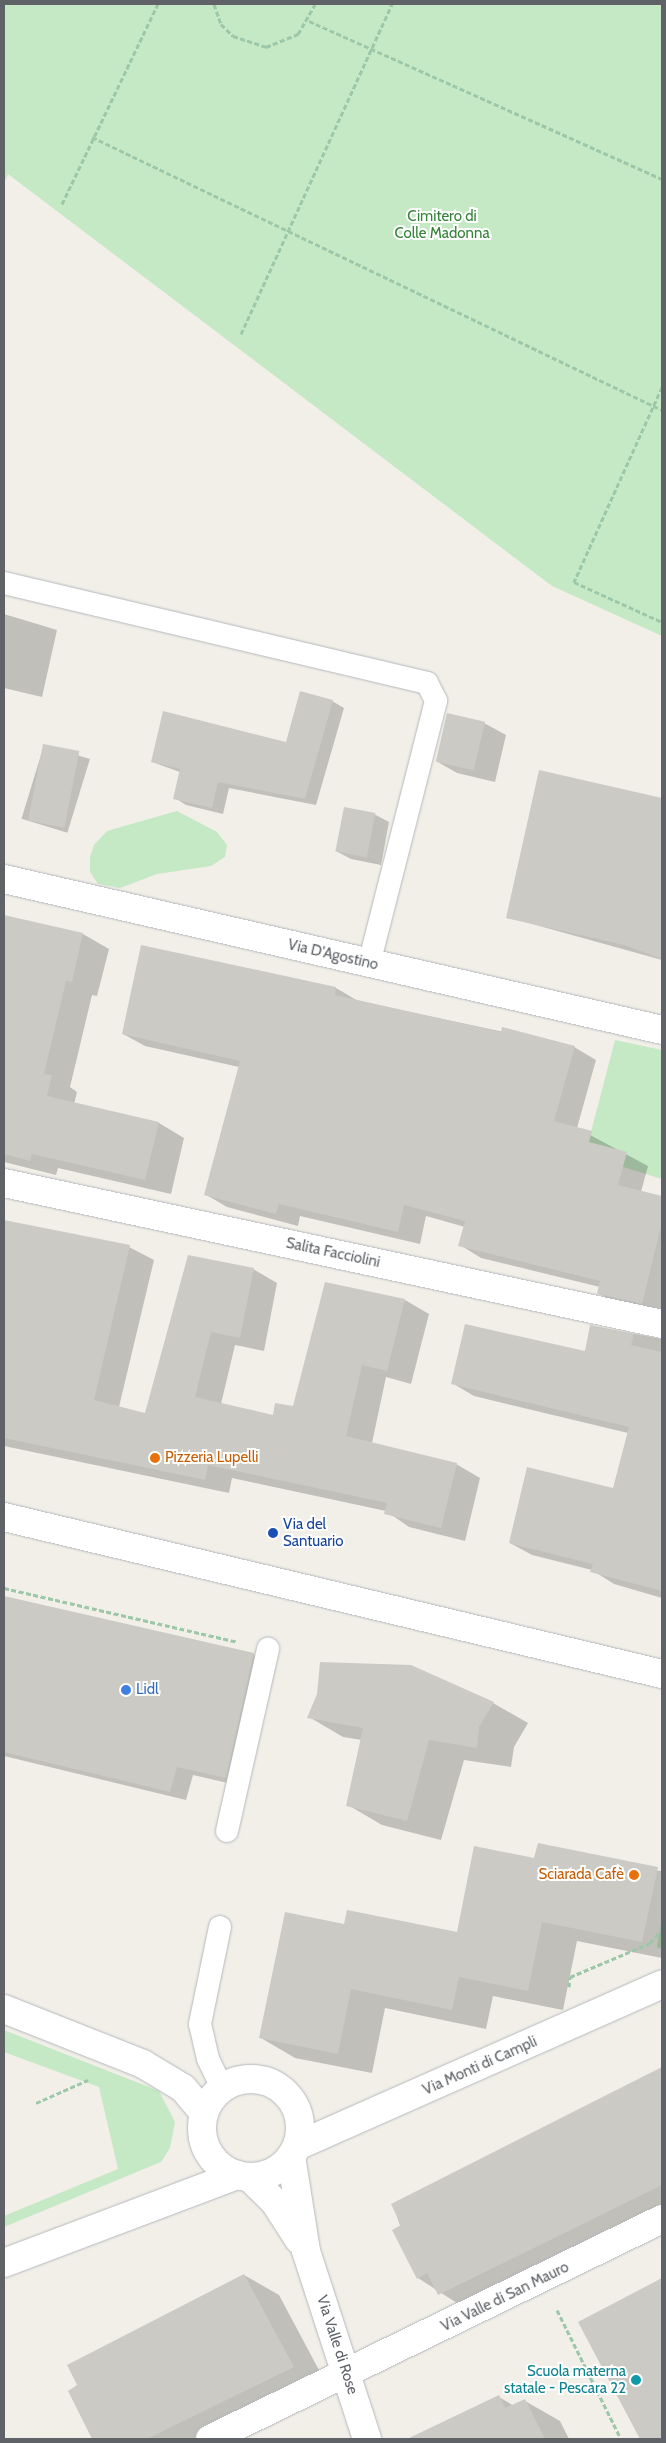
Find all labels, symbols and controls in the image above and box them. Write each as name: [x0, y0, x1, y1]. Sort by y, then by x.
park label: Cimitero di Colle Madonna: [394, 207, 490, 242]
street label: Via D'Agostino: [286, 936, 380, 974]
street label: Salita Facciolini: [284, 1234, 382, 1272]
place label: Pizzeria Lupelli: [165, 1449, 258, 1467]
marker: Pizzeria Lupelli: [149, 1452, 161, 1464]
place label: Via del Santuario: [283, 1515, 344, 1550]
marker: Via del Santuario: [267, 1527, 279, 1539]
place label: Lidl: [136, 1681, 159, 1699]
marker: Lidl: [120, 1684, 132, 1696]
place label: Sciarada Cafè: [538, 1866, 624, 1884]
marker: Sciarada Cafè: [628, 1869, 640, 1881]
street label: Via Monti di Campli: [420, 2033, 540, 2099]
street label: Via Valle di San Mauro: [438, 2258, 572, 2336]
street label: Via Valle di Rose: [313, 2293, 361, 2397]
place label: Scuola materna statale - Pescara 22: [504, 2362, 626, 2397]
marker: Scuola materna statale - Pescara 22: [630, 2374, 642, 2386]

